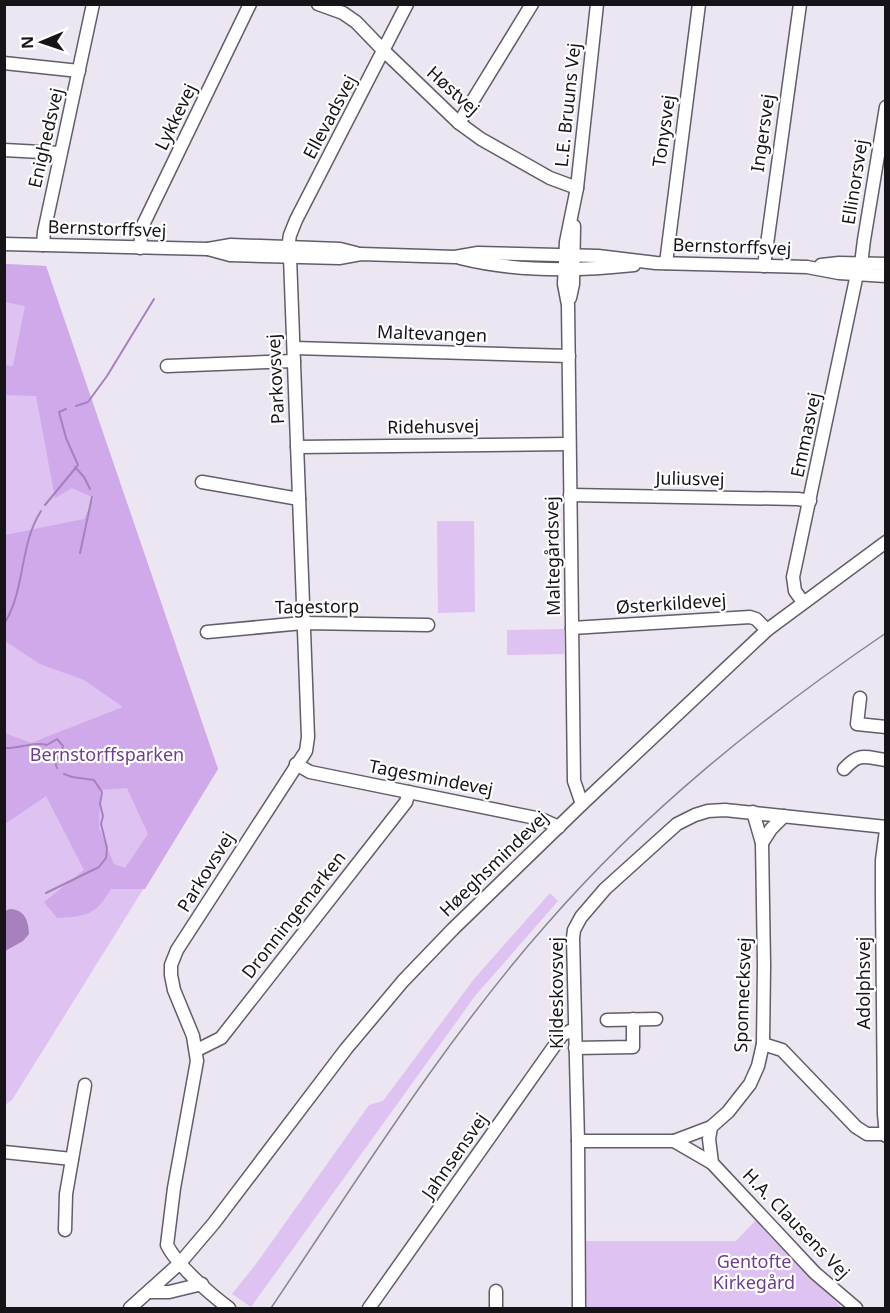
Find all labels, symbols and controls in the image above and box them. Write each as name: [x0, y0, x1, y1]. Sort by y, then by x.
north arrow: [12, 12, 72, 72]
text: N: [16, 36, 38, 49]
street label: L.E. Bruuns Vej: [549, 42, 585, 168]
street label: Høstvej: [422, 60, 485, 120]
street label: Ellevadsvej: [297, 70, 361, 163]
street label: Lykkevej: [149, 79, 202, 154]
street label: Enighedsvej: [22, 85, 68, 190]
street label: Ingersvej: [745, 92, 779, 173]
street label: Tonysvej: [646, 93, 680, 168]
street label: Ellinorsvej: [835, 138, 873, 226]
street label: Bernstorffsvej: [47, 214, 167, 242]
street label: Bernstorffsvej: [672, 232, 792, 260]
street label: Maltevangen: [377, 319, 487, 347]
street label: Parkovsvej: [261, 333, 289, 425]
street label: Emmasvej: [784, 390, 826, 480]
street label: Ridehusvej: [387, 413, 479, 439]
street label: Juliusvej: [653, 465, 725, 491]
street label: Maltegårdsvej: [539, 496, 565, 616]
street label: Østerkildevej: [615, 587, 727, 619]
street label: Tagestorp: [275, 593, 359, 619]
park label: Bernstorffsparken: [30, 742, 184, 766]
street label: Tagesmindevej: [367, 753, 495, 801]
street label: Høeghsmindevej: [434, 805, 553, 921]
street label: Parkovsvej: [171, 827, 239, 916]
street label: Dronningemarken: [236, 846, 351, 983]
street label: Kildeskovsvej: [544, 937, 568, 1049]
street label: Sponnecksvej: [728, 937, 756, 1053]
street label: Adolphsvej: [851, 937, 875, 1029]
street label: Jahnsensvej: [415, 1108, 493, 1205]
street label: H.A. Clausens Vej: [738, 1163, 856, 1284]
park label: Gentofte Kirkegård: [713, 1249, 795, 1294]

